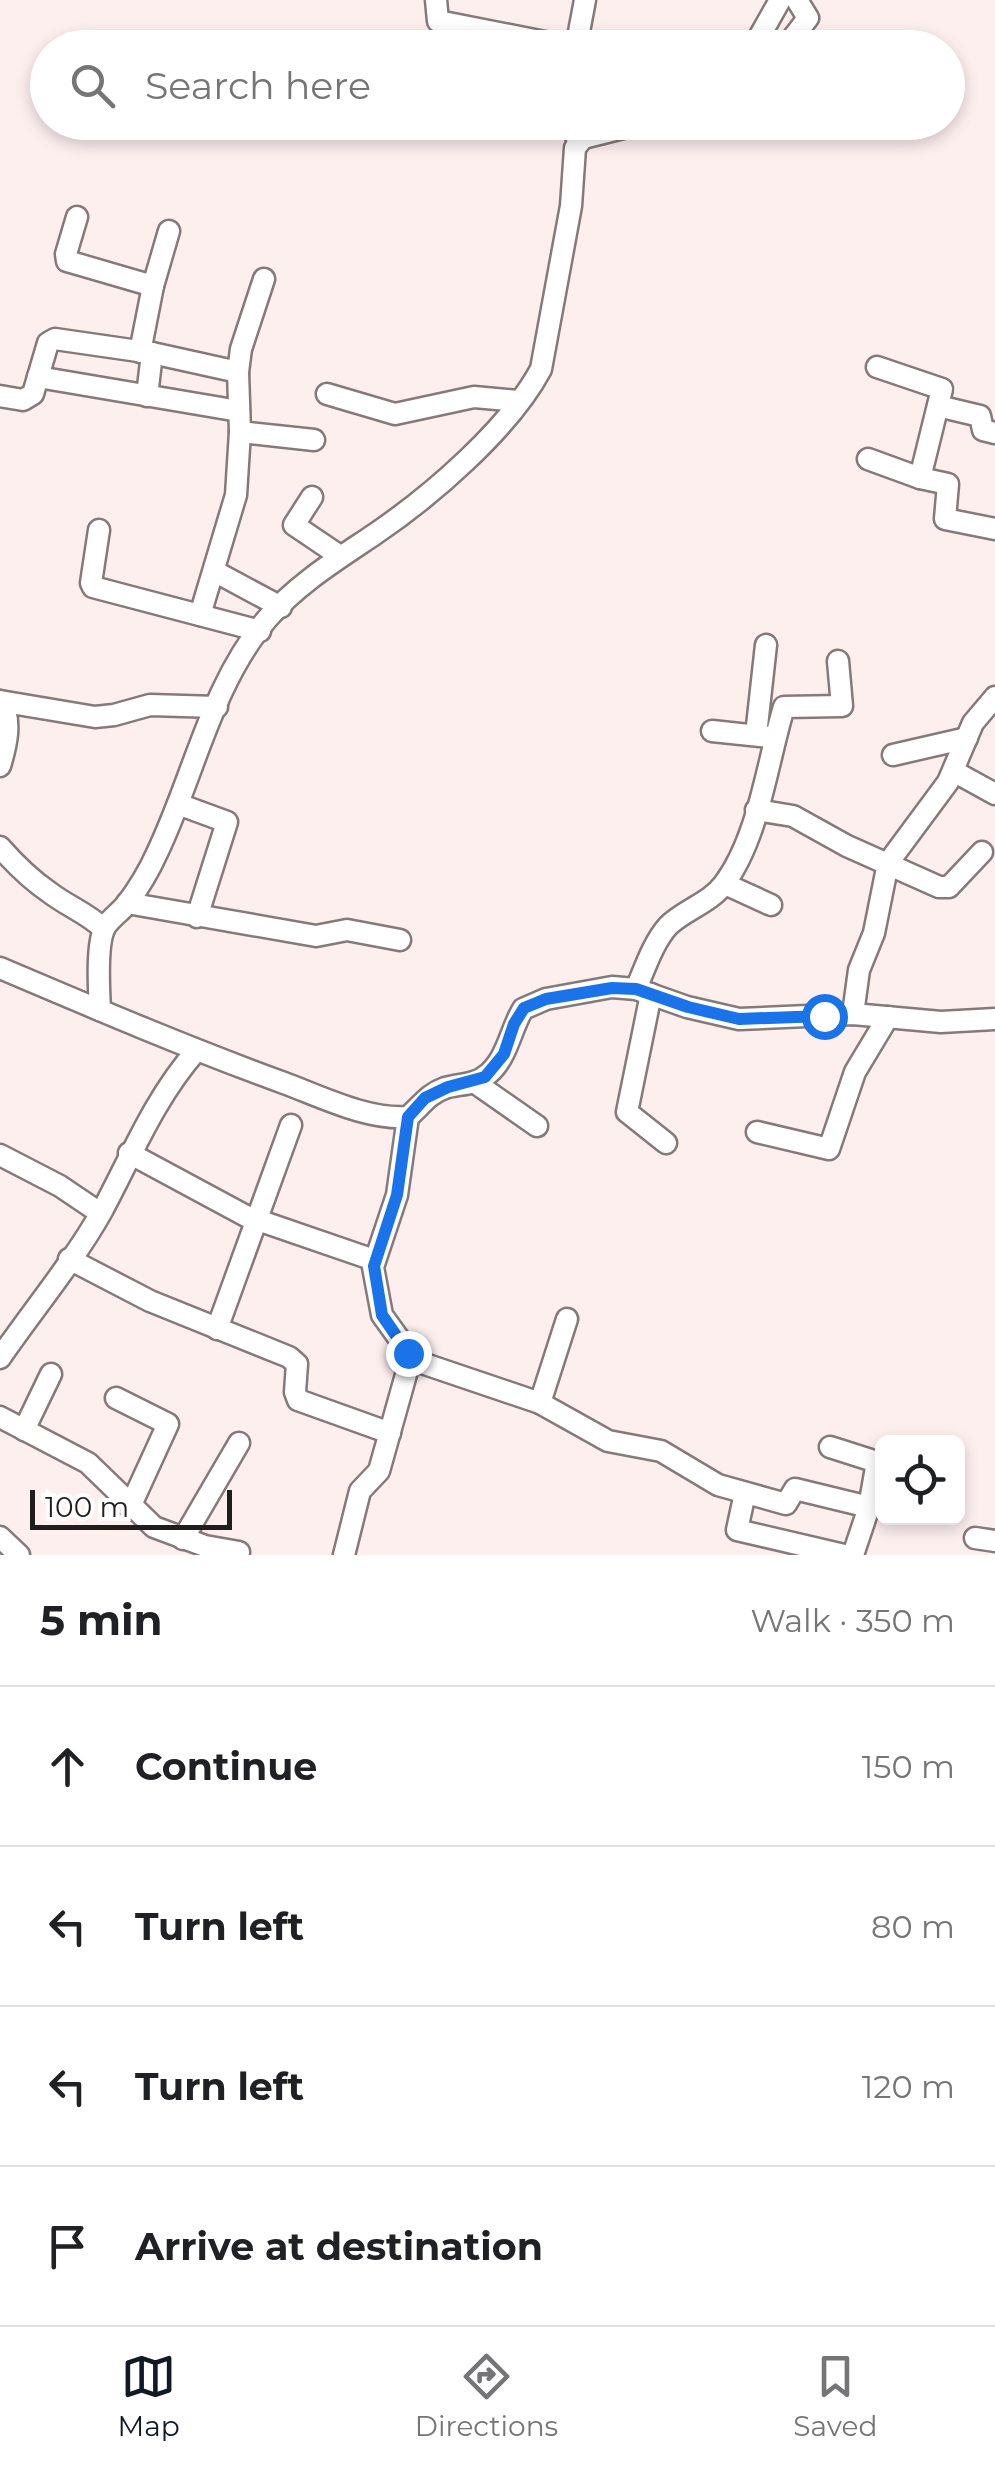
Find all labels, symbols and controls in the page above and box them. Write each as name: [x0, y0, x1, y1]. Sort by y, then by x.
search box: [30, 30, 965, 140]
icon: search: [65, 58, 120, 113]
text: Search here: [145, 62, 371, 109]
route start: [802, 994, 848, 1040]
route end: [386, 1331, 432, 1377]
map controls: [875, 1435, 965, 1525]
button: locate: [875, 1435, 965, 1525]
scale bar: [30, 1485, 232, 1530]
text: 100 m: [45, 1490, 129, 1524]
text: 5 min: [40, 1594, 163, 1646]
text: Walk · 350 m: [750, 1601, 955, 1640]
icon: ahead: [40, 1739, 95, 1794]
text: Continue: [135, 1743, 317, 1790]
text: 150 m: [862, 1747, 955, 1786]
icon: left: [40, 1899, 95, 1954]
text: Turn left: [135, 1903, 304, 1950]
text: 80 m: [871, 1907, 955, 1946]
icon: left: [40, 2059, 95, 2114]
text: Turn left: [135, 2063, 304, 2110]
text: 120 m: [862, 2067, 955, 2106]
icon: arrive: [40, 2219, 95, 2274]
text: Arrive at destination: [135, 2223, 543, 2270]
tab: Map: [118, 2349, 180, 2443]
tab: Directions: [415, 2349, 558, 2443]
tab: Saved: [793, 2349, 877, 2443]

